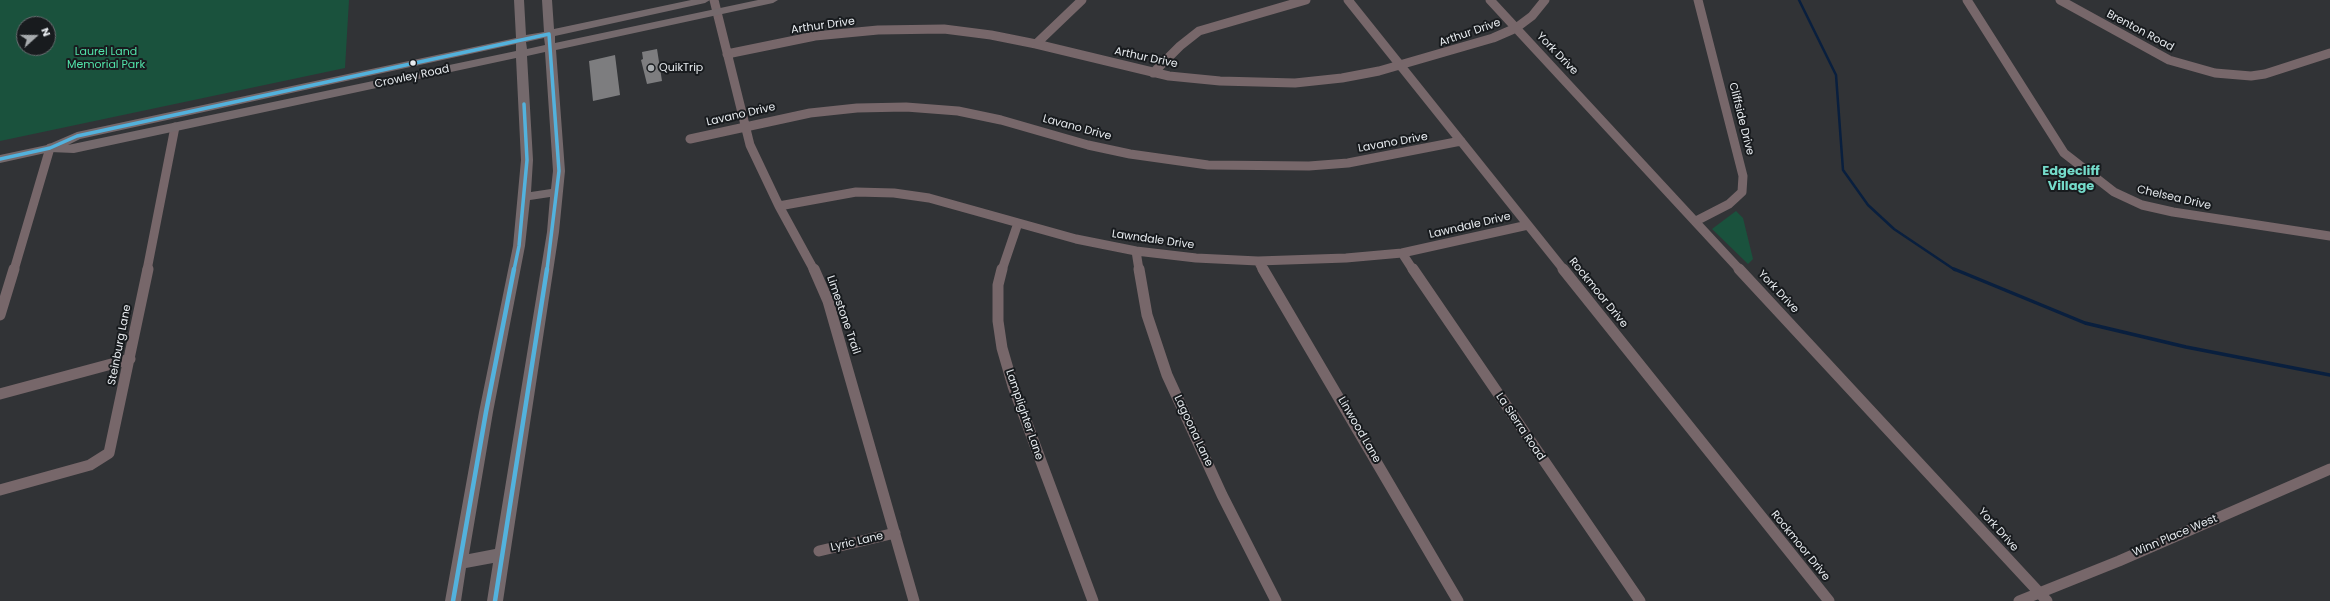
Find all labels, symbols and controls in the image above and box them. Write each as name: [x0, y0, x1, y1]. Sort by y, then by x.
street label: Brenton Road: [2104, 8, 2176, 54]
street label: Arthur Drive: [790, 15, 856, 37]
north arrow: [16, 16, 56, 56]
street label: Arthur Drive: [1437, 16, 1503, 50]
text: N: [37, 25, 55, 39]
street label: York Drive: [1534, 30, 1580, 78]
park label: Laurel Land Memorial Park: [67, 45, 145, 71]
street label: Arthur Drive: [1113, 45, 1179, 71]
unlabelled marker: [408, 58, 418, 68]
place label: QuikTrip: [659, 61, 703, 75]
street label: Crowley Road: [374, 63, 450, 91]
marker: QuikTrip: [646, 63, 656, 73]
street label: Cliffside Drive: [1726, 81, 1756, 157]
street label: Lavano Drive: [705, 101, 777, 129]
street label: Lavano Drive: [1041, 113, 1113, 143]
street label: Lavano Drive: [1357, 130, 1429, 156]
district label: Edgecliff Village: [2042, 164, 2100, 195]
street label: Chelsea Drive: [2136, 183, 2212, 213]
street label: Lawndale Drive: [1428, 210, 1512, 242]
street label: Lawndale Drive: [1111, 228, 1195, 252]
street label: Rockmoor Drive: [1566, 255, 1630, 331]
street label: York Drive: [1755, 268, 1801, 316]
street label: Limestone Trail: [823, 274, 863, 356]
street label: Steinburg Lane: [106, 303, 134, 387]
street label: Lamplighter Lane: [1002, 368, 1046, 462]
street label: La Sierra Road: [1493, 391, 1547, 463]
street label: Lagoona Lane: [1171, 393, 1215, 469]
street label: Linwood Lane: [1335, 395, 1383, 465]
street label: York Drive: [1975, 506, 2021, 554]
street label: Rockmoor Drive: [1768, 508, 1832, 584]
street label: Winn Place West: [2131, 512, 2219, 560]
street label: Lyric Lane: [829, 530, 885, 554]

